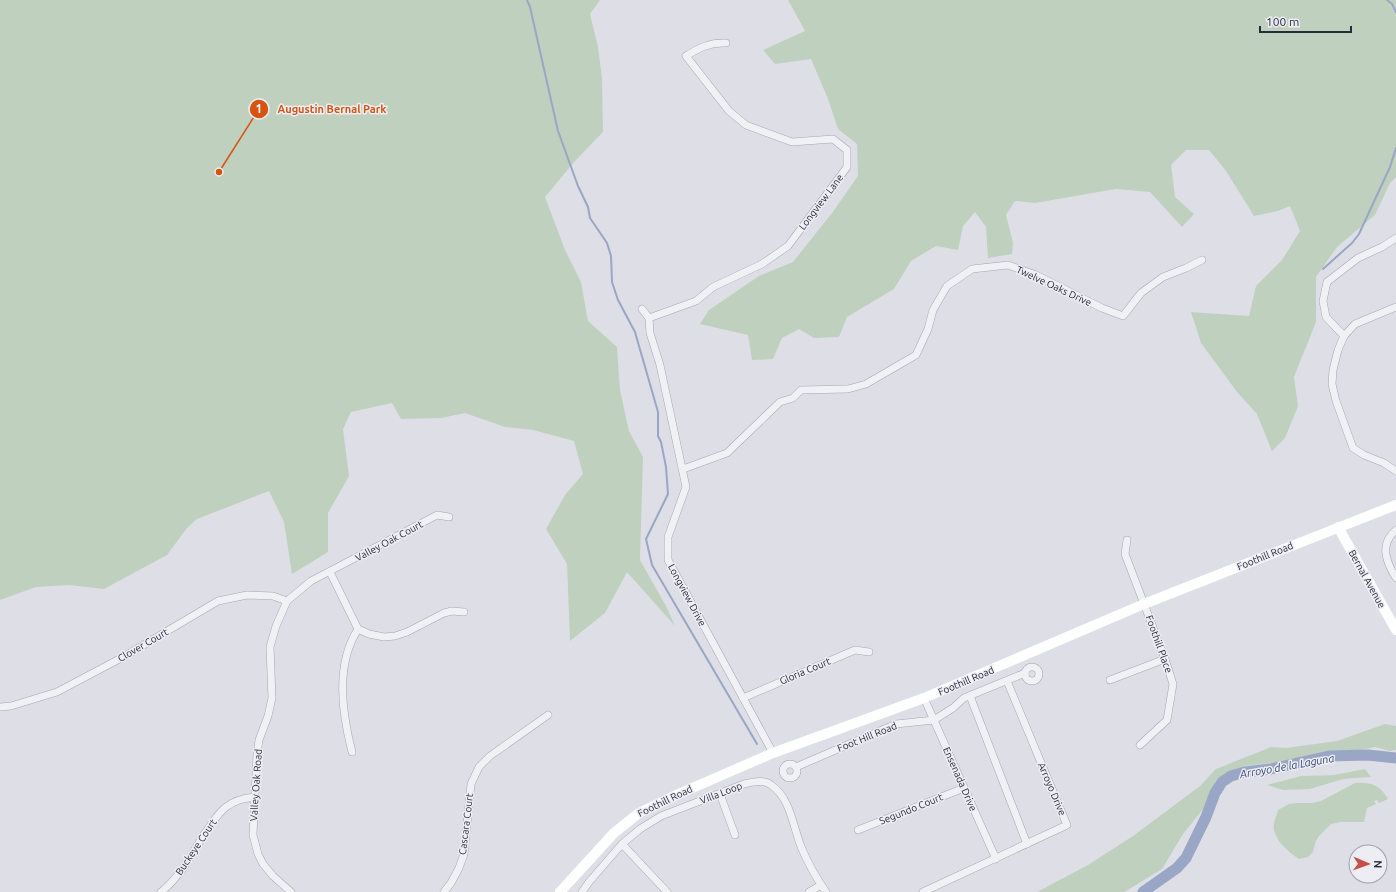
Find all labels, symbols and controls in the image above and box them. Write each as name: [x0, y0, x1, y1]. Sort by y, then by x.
scale bar: [1260, 8, 1351, 34]
text: 100 m: [1266, 15, 1299, 28]
callout: Augustin Bernal Park: [249, 98, 394, 121]
text: 1: [256, 102, 262, 115]
text: Augustin Bernal Park: [277, 103, 387, 115]
street label: Longview Lane: [797, 172, 845, 232]
street label: Twelve Oaks Drive: [1015, 264, 1093, 308]
street label: Valley Oak Court: [353, 519, 425, 563]
street label: Foothill Road: [1235, 540, 1295, 572]
street label: Bernal Avenue: [1346, 548, 1388, 610]
street label: Longview Drive: [666, 562, 708, 628]
street label: Foothill Place: [1143, 614, 1175, 674]
street label: Clover Court: [116, 626, 170, 664]
street label: Gloria Court: [778, 655, 832, 687]
street label: Foothill Road: [936, 664, 996, 698]
street label: Foot Hill Road: [836, 720, 898, 754]
street label: Ensenada Drive: [941, 745, 979, 813]
street label: Valley Oak Road: [248, 748, 264, 822]
water label: Arroyo de la Laguna: [1238, 752, 1335, 780]
street label: Arroyo Drive: [1036, 761, 1068, 817]
street label: Villa Loop: [698, 780, 744, 806]
street label: Foothill Road: [636, 783, 694, 819]
street label: Segundo Court: [878, 791, 944, 827]
street label: Cascara Court: [457, 793, 475, 855]
street label: Buckeye Court: [173, 817, 219, 877]
north arrow: [1348, 844, 1388, 884]
text: N: [1372, 860, 1384, 869]

